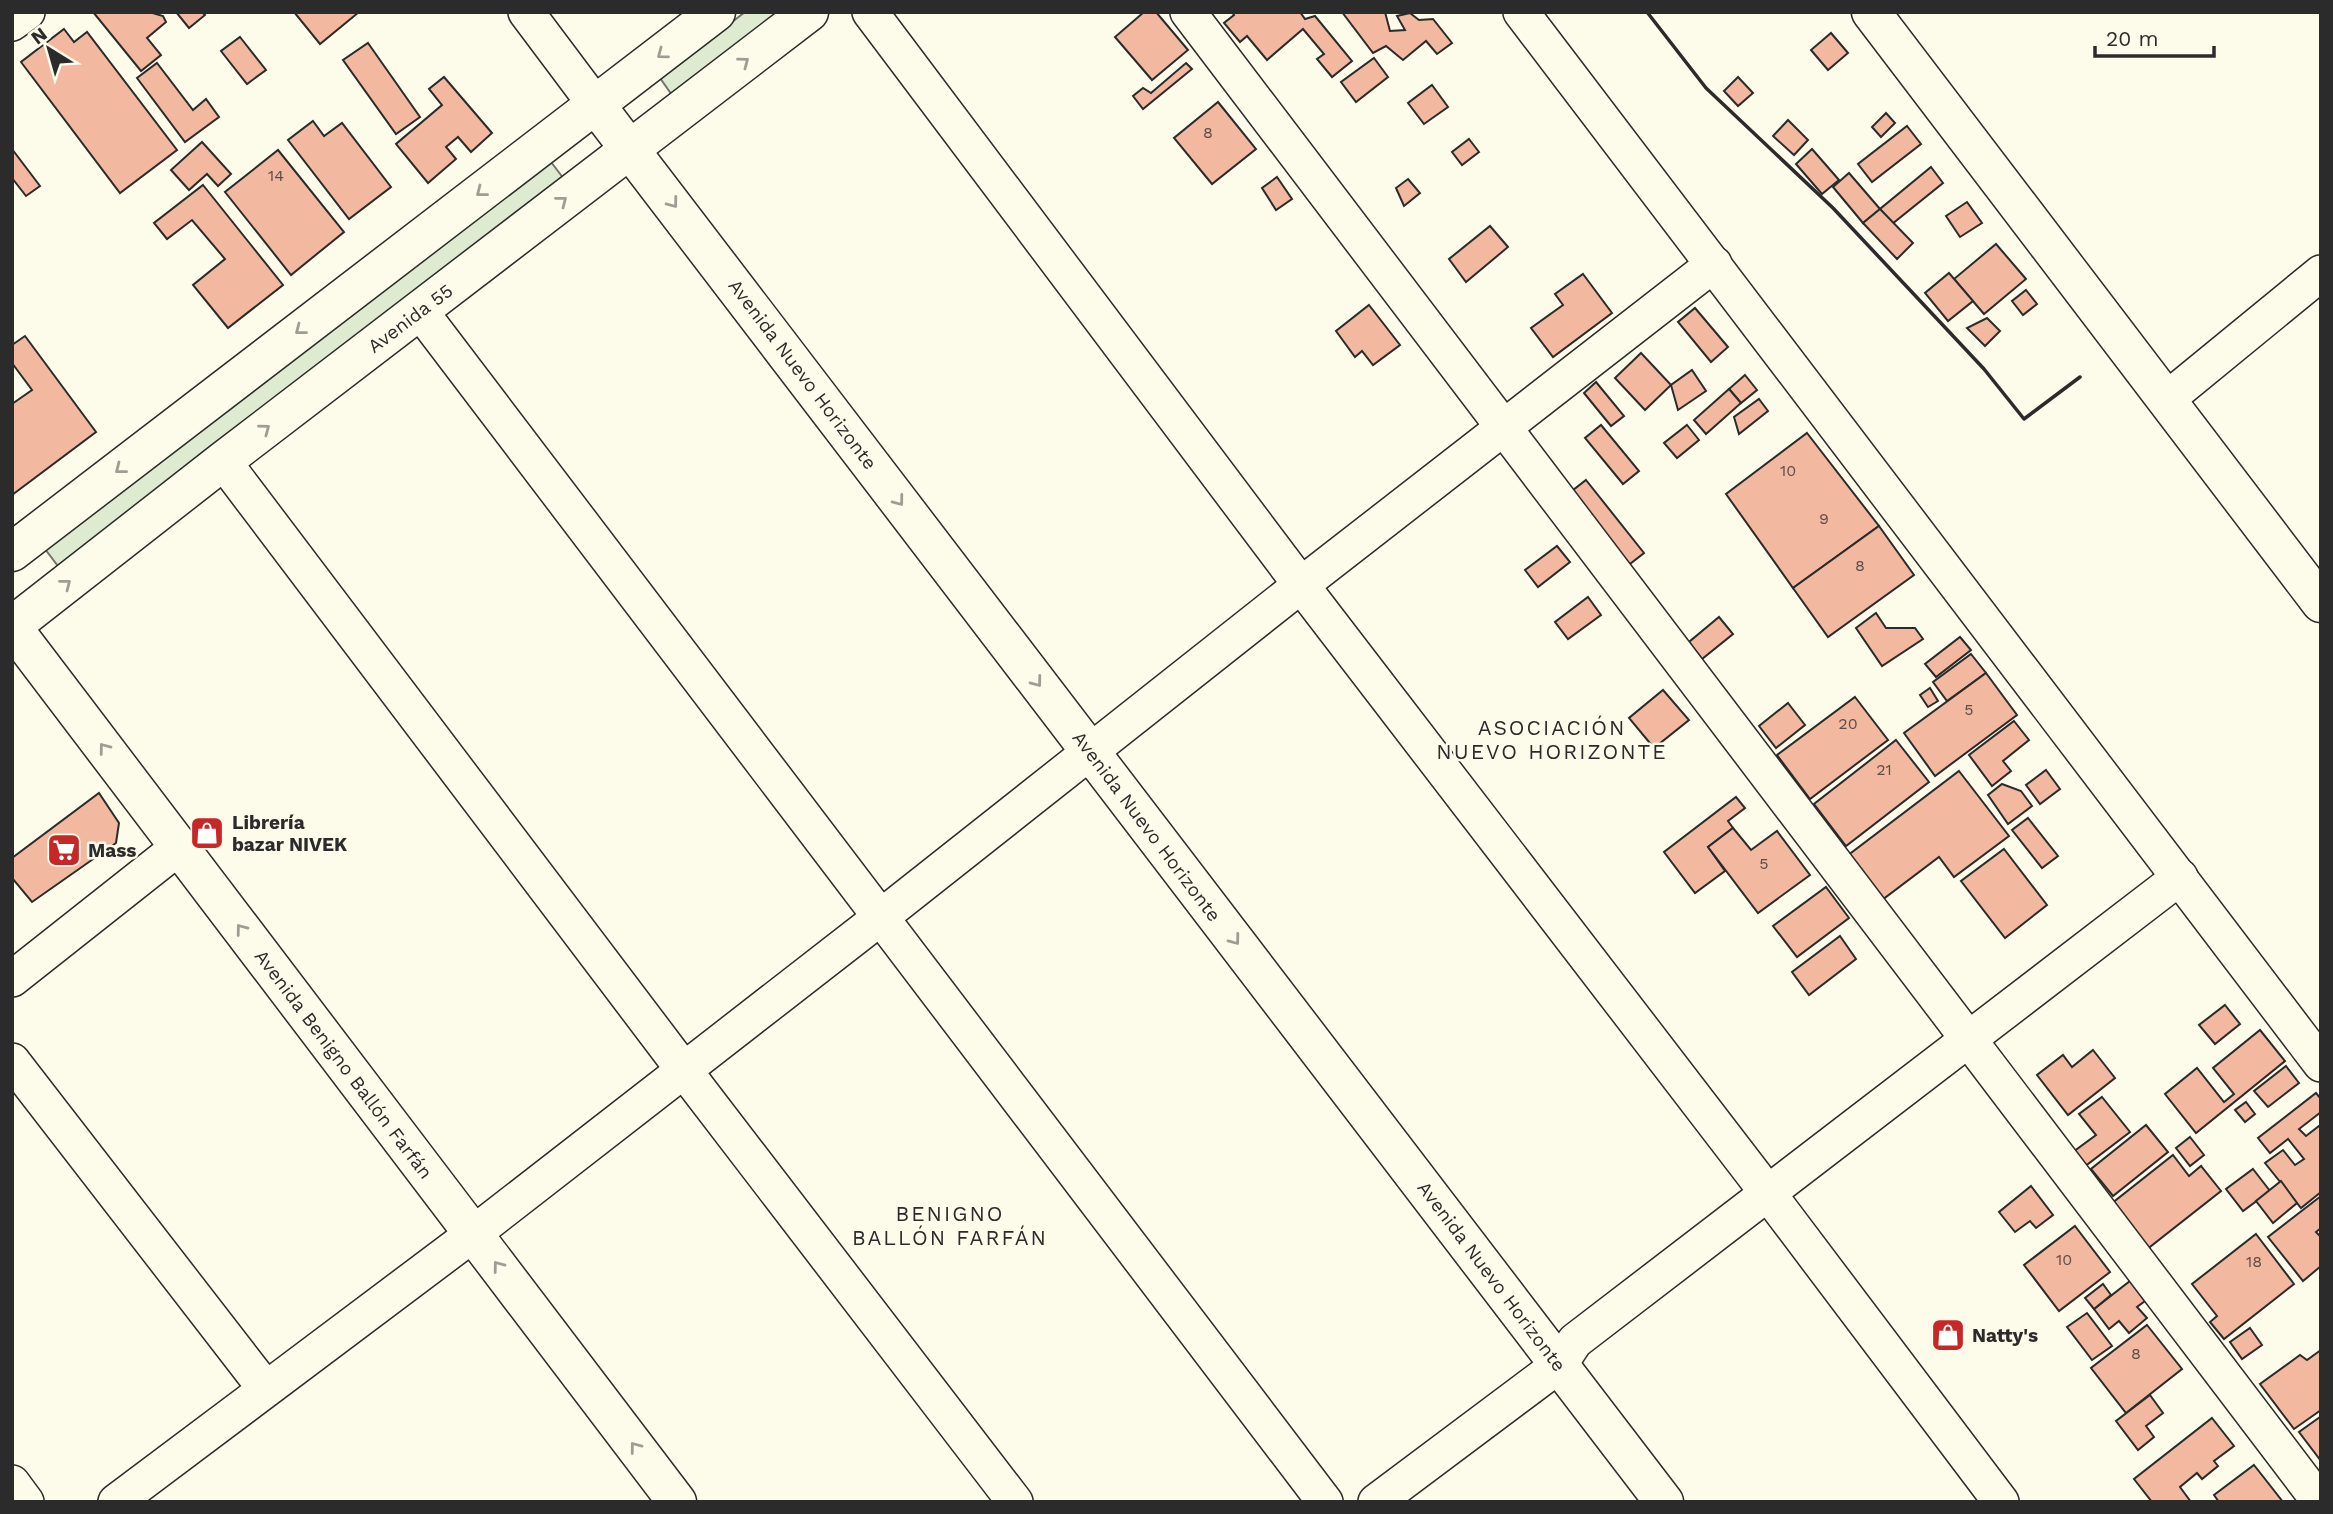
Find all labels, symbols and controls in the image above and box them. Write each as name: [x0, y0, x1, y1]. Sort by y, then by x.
north arrow: [14, 14, 84, 84]
scale bar: [2095, 14, 2214, 58]
text: N: [27, 22, 52, 49]
text: 20 m: [2106, 26, 2158, 51]
one-way arrow: [657, 45, 669, 58]
one-way arrow: [736, 58, 749, 70]
house number: 8: [1203, 123, 1213, 142]
house number: 14: [268, 166, 284, 185]
one-way arrow: [476, 183, 489, 196]
one-way arrow: [664, 195, 677, 207]
one-way arrow: [555, 197, 567, 210]
street label: Avenida Nuevo Horizonte: [724, 275, 882, 474]
street label: Avenida 55: [363, 279, 457, 358]
one-way arrow: [296, 322, 308, 335]
one-way arrow: [257, 425, 270, 437]
one-way arrow: [115, 461, 128, 474]
house number: 10: [1780, 461, 1796, 480]
one-way arrow: [891, 493, 904, 505]
house number: 9: [1819, 509, 1829, 528]
house number: 8: [1855, 556, 1865, 575]
one-way arrow: [58, 579, 71, 592]
one-way arrow: [1029, 674, 1042, 687]
house number: 5: [1964, 700, 1974, 719]
house number: 20: [1838, 714, 1858, 733]
district label: ASOCIACIÓN NUEVO HORIZONTE: [1436, 715, 1668, 764]
street label: Avenida Nuevo Horizonte: [1068, 727, 1226, 926]
one-way arrow: [100, 743, 112, 756]
house number: 21: [1876, 760, 1892, 779]
place label: Librería bazar NIVEK: [232, 811, 347, 856]
shop icon: Librería bazar NIVEK: [188, 814, 226, 852]
supermarket icon: Mass: [45, 831, 83, 869]
place label: Mass: [88, 839, 137, 862]
house number: 5: [1759, 854, 1769, 873]
one-way arrow: [237, 924, 250, 937]
one-way arrow: [1227, 933, 1239, 945]
street label: Avenida Benigno Ballón Farfán: [250, 945, 437, 1184]
street label: Avenida Nuevo Horizonte: [1413, 1177, 1571, 1376]
district label: BENIGNO BALLÓN FARFÁN: [852, 1201, 1048, 1250]
house number: 10: [2056, 1250, 2072, 1269]
house number: 18: [2246, 1252, 2262, 1271]
one-way arrow: [493, 1262, 506, 1274]
shop icon: Natty's: [1929, 1316, 1967, 1354]
place label: Natty's: [1972, 1324, 2038, 1347]
house number: 8: [2131, 1344, 2141, 1363]
one-way arrow: [631, 1443, 644, 1455]

